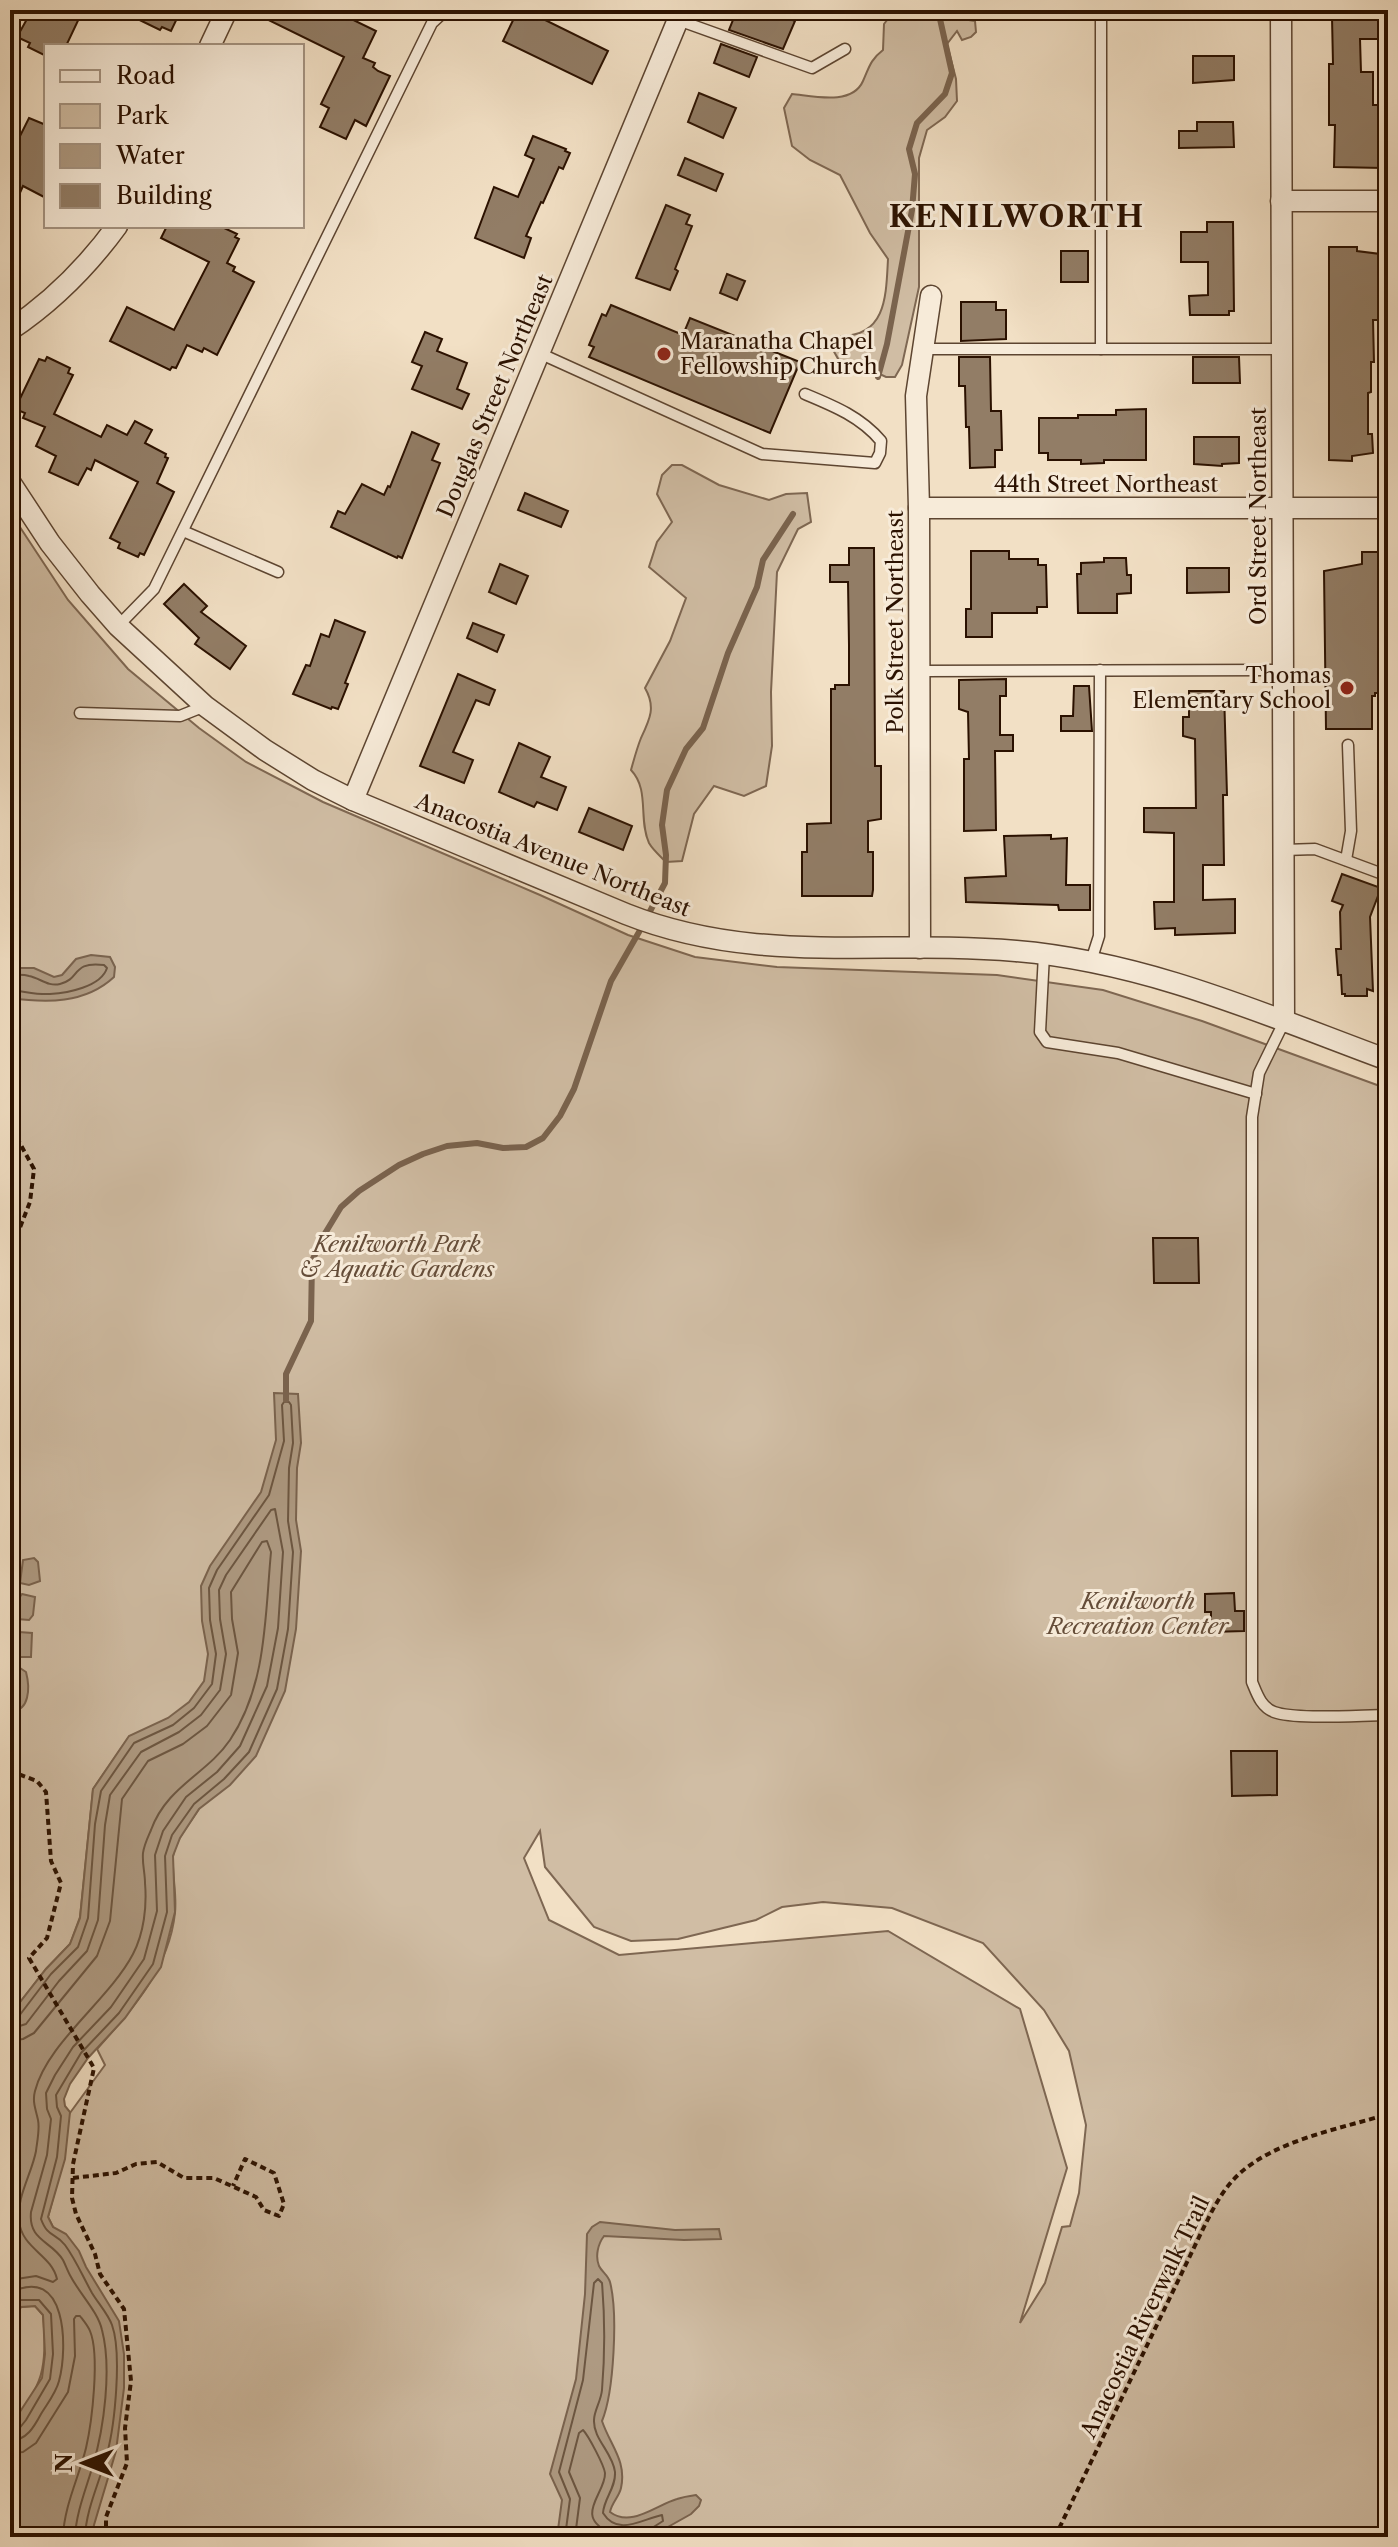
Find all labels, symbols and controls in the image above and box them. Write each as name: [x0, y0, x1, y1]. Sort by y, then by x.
legend: [44, 44, 304, 228]
text: Road: [116, 61, 176, 90]
text: Park: [116, 101, 169, 130]
text: Water: [115, 141, 185, 170]
text: Building: [116, 181, 212, 210]
district label: KENILWORTH: [889, 198, 1145, 235]
street label: Douglas Street Northeast: [432, 270, 559, 522]
place label: Maranatha Chapel Fellowship Church: [680, 328, 878, 380]
marker: Maranatha Chapel Fellowship Church: [655, 345, 673, 363]
street label: Ord Street Northeast: [1245, 407, 1272, 625]
street label: 44th Street Northeast: [994, 471, 1218, 498]
street label: Polk Street Northeast: [882, 510, 909, 734]
place label: Thomas Elementary School: [1132, 662, 1331, 714]
marker: Thomas Elementary School: [1338, 679, 1356, 697]
street label: Anacostia Avenue Northeast: [411, 787, 695, 923]
park label: Kenilworth Park & Aquatic Gardens: [299, 1231, 495, 1283]
park label: Kenilworth Recreation Center: [1045, 1588, 1230, 1640]
street label: Anacostia Riverwalk Trail: [1074, 2191, 1216, 2443]
north arrow: [44, 2423, 124, 2503]
text: N: [51, 2453, 78, 2473]

